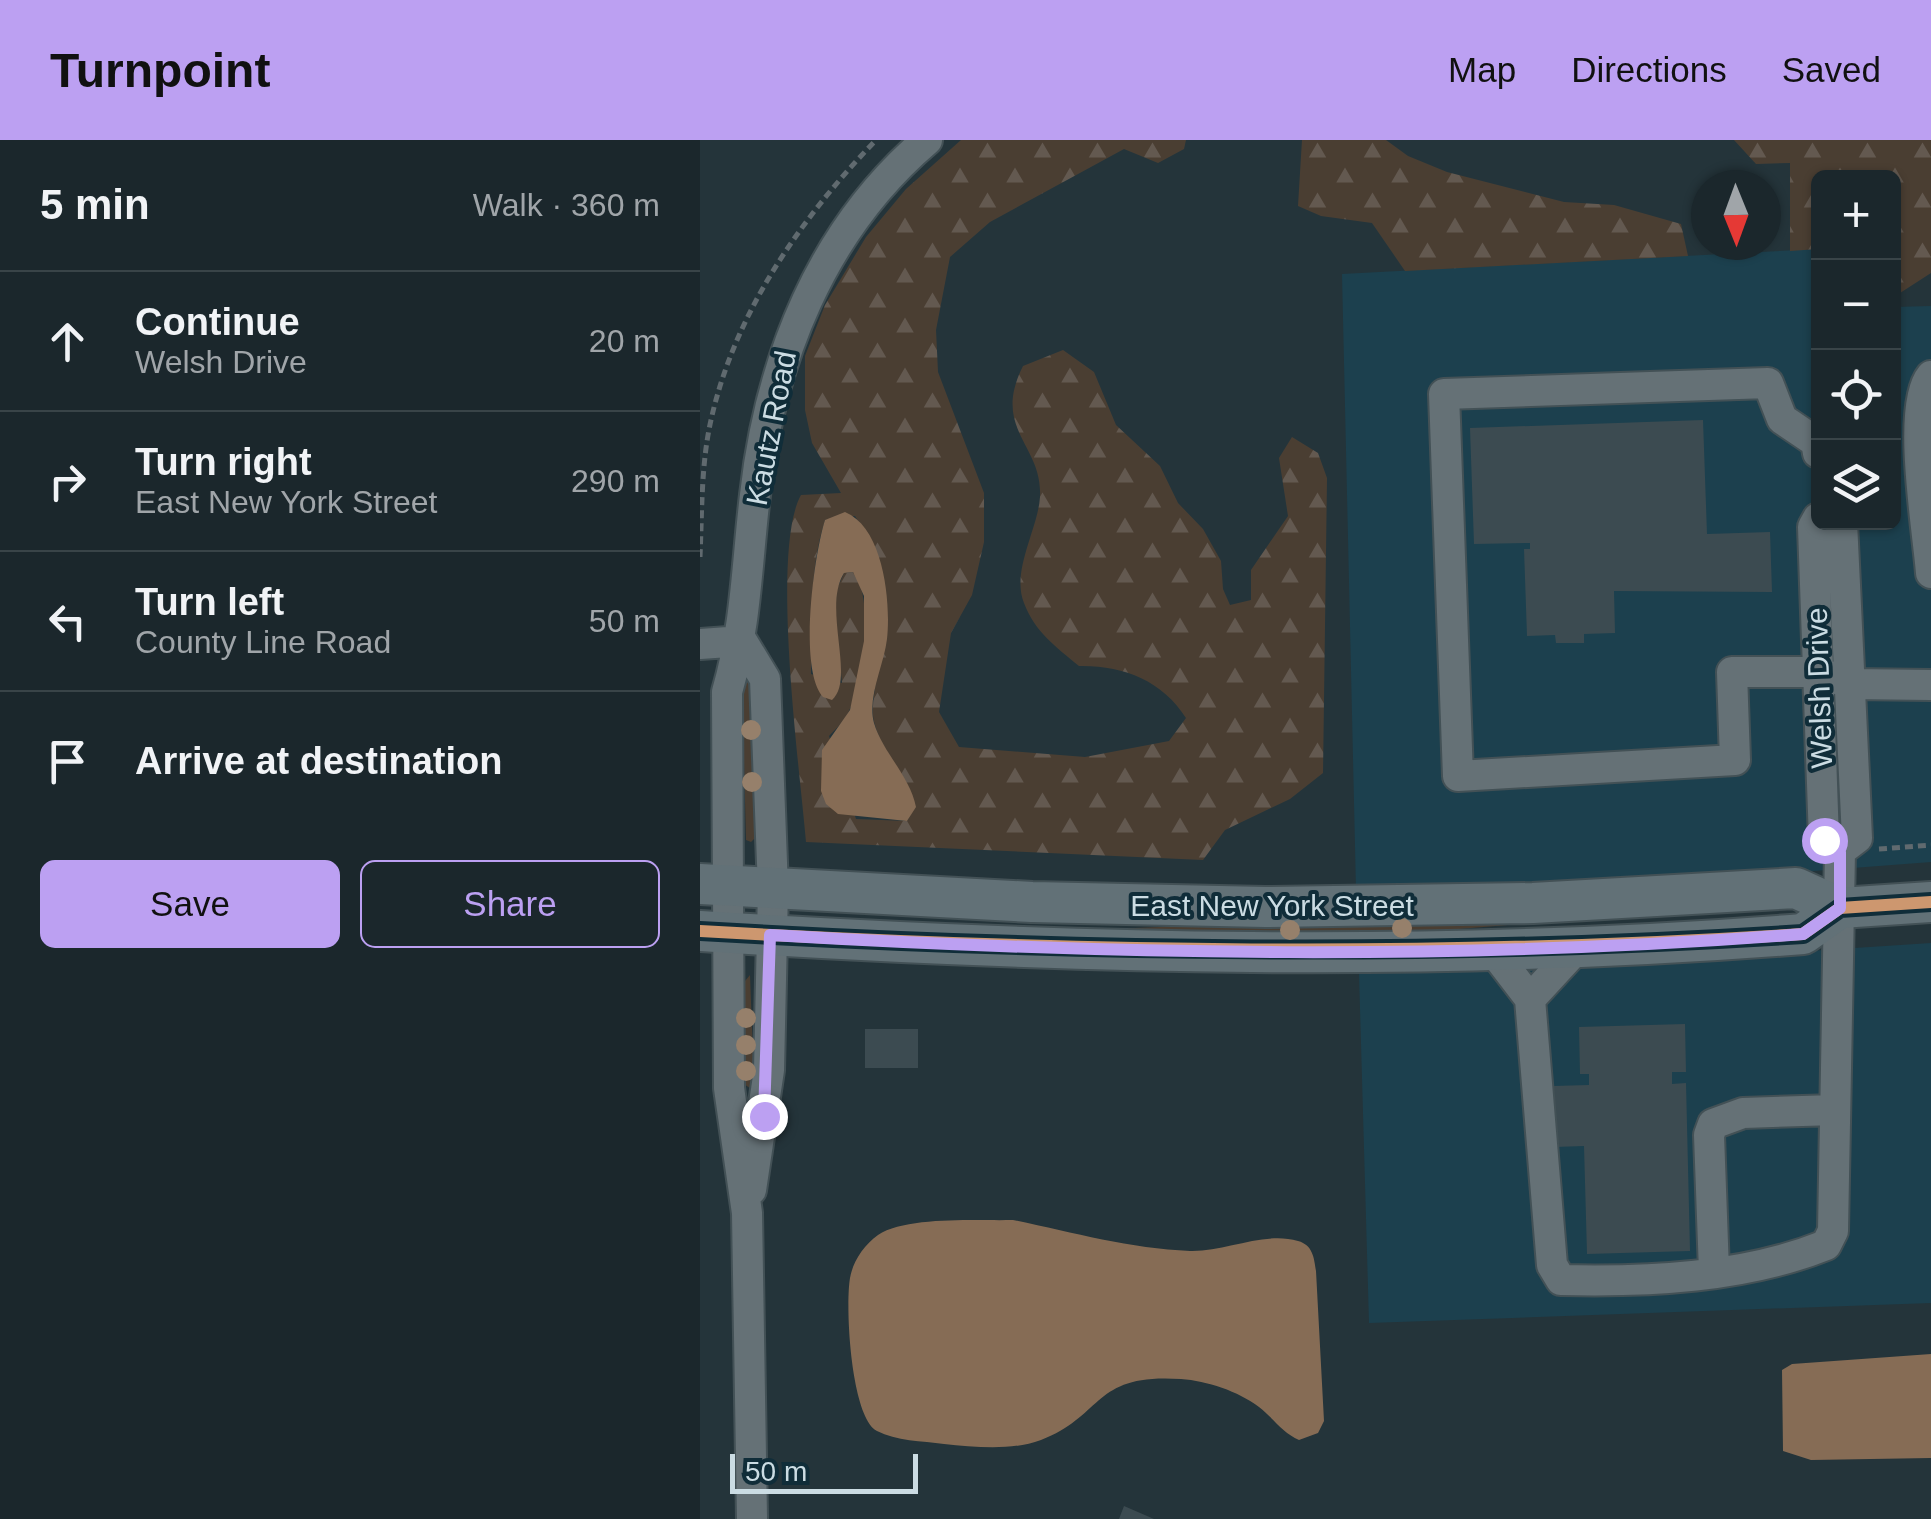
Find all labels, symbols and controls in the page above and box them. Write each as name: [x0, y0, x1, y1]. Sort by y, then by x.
text: Turnpoint: [50, 44, 270, 97]
text: Map: [1448, 50, 1516, 89]
text: Directions: [1571, 50, 1727, 89]
text: Saved: [1782, 50, 1881, 89]
north arrow: [1691, 170, 1781, 260]
map controls: [1811, 170, 1901, 530]
button: +: [1811, 170, 1901, 260]
text: 5 min: [40, 181, 150, 228]
text: Walk · 360 m: [473, 187, 660, 223]
button: −: [1811, 260, 1901, 350]
text: Continue: [135, 301, 300, 343]
icon: ahead: [40, 314, 95, 369]
text: 20 m: [589, 323, 660, 359]
text: Welsh Drive: [135, 344, 307, 380]
street label: Kautz Road: [740, 348, 802, 508]
button: locate: [1811, 350, 1901, 440]
button: layers: [1811, 440, 1901, 530]
text: Turn right: [135, 441, 312, 483]
icon: right: [40, 454, 95, 509]
text: 290 m: [571, 463, 660, 499]
text: East New York Street: [135, 484, 437, 520]
text: Turn left: [135, 581, 284, 623]
icon: left: [40, 594, 95, 649]
text: 50 m: [589, 603, 660, 639]
street label: Welsh Drive: [1800, 607, 1838, 769]
text: County Line Road: [135, 624, 391, 660]
icon: arrive: [40, 734, 95, 789]
text: Arrive at destination: [135, 740, 502, 782]
route start: [1802, 818, 1848, 864]
button: Save: [40, 860, 340, 948]
button: Share: [360, 860, 660, 948]
street label: East New York Street: [1130, 889, 1414, 922]
route end: [742, 1094, 788, 1140]
scale bar: [730, 1449, 918, 1494]
text: 50 m: [745, 1456, 807, 1487]

